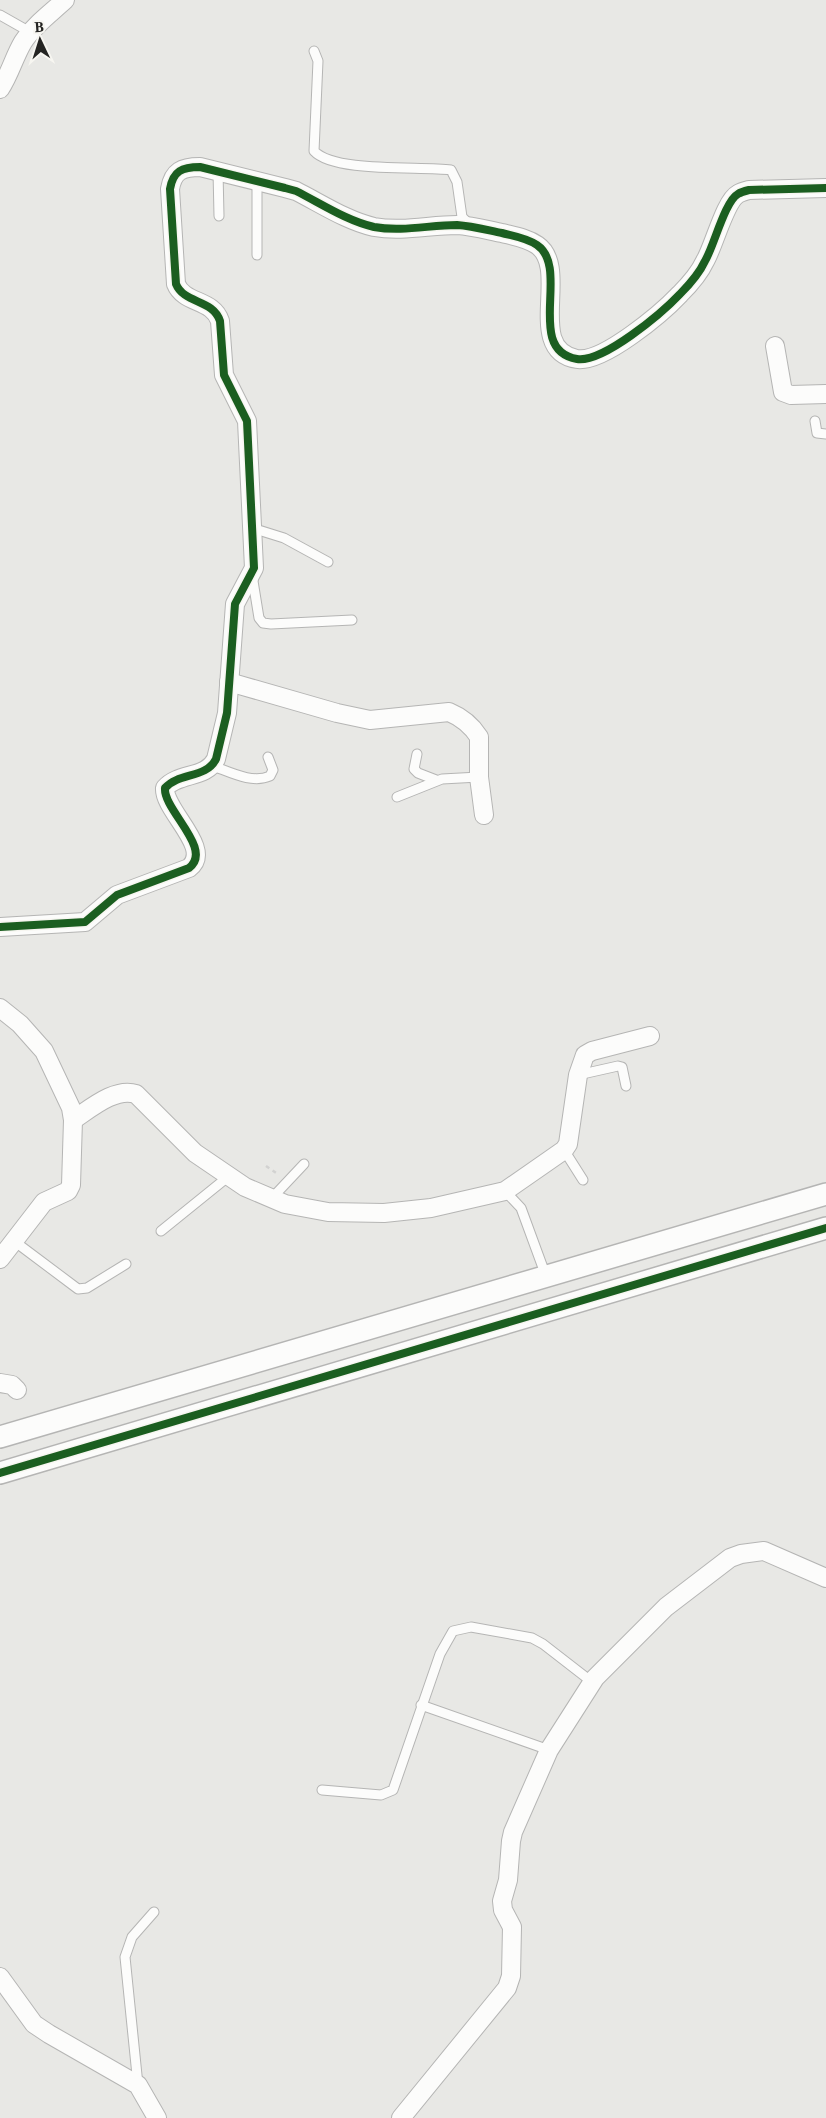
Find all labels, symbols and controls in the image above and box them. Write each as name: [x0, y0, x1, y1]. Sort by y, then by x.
north arrow: [15, 15, 65, 65]
text: B: [34, 17, 44, 36]

